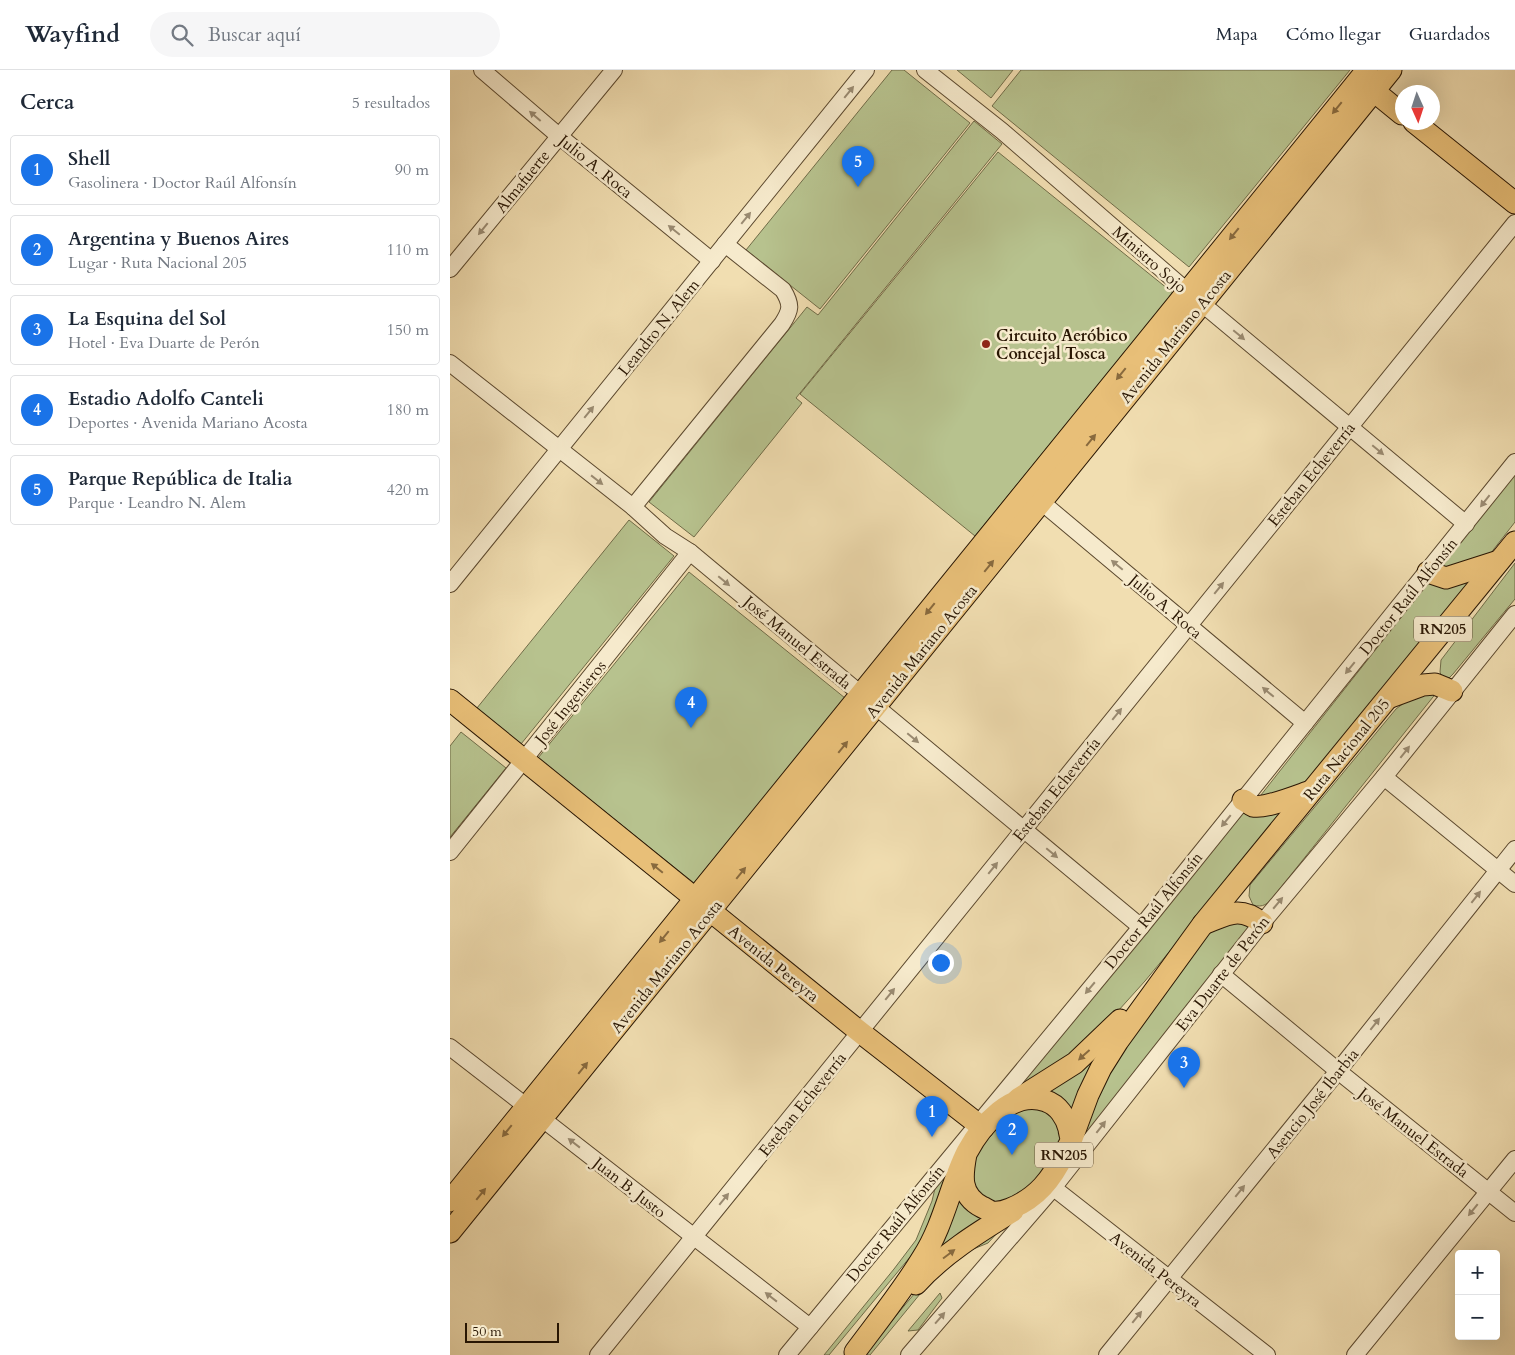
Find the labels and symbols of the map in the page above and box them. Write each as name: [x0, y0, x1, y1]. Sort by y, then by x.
one-way arrow: [843, 85, 854, 98]
north arrow: [1395, 85, 1440, 130]
one-way arrow: [1331, 101, 1342, 114]
one-way arrow: [529, 110, 542, 121]
street label: Julio A. Roca: [552, 129, 637, 204]
street label: Almafuerte: [491, 146, 555, 218]
pin: 5: [842, 146, 874, 187]
one-way arrow: [741, 212, 752, 225]
street label: Ministro Sojo: [1107, 221, 1192, 299]
one-way arrow: [477, 222, 488, 235]
one-way arrow: [668, 224, 681, 235]
one-way arrow: [1229, 227, 1240, 240]
street label: Avenida Mariano Acosta: [1115, 265, 1237, 408]
street label: Leandro N. Alem: [613, 274, 705, 381]
place label: Circuito Aeróbico Concejal Tosca: [996, 325, 1128, 365]
one-way arrow: [1233, 329, 1246, 340]
marker: Circuito Aeróbico Concejal Tosca: [980, 338, 992, 350]
one-way arrow: [1115, 367, 1126, 380]
one-way arrow: [583, 406, 594, 419]
street label: Esteban Echeverría: [1263, 418, 1361, 531]
one-way arrow: [1086, 434, 1097, 447]
one-way arrow: [1371, 445, 1384, 456]
one-way arrow: [590, 474, 603, 485]
one-way arrow: [1480, 494, 1490, 508]
street label: Doctor Raúl Alfonsín: [1355, 533, 1463, 660]
one-way arrow: [1110, 559, 1123, 570]
one-way arrow: [984, 560, 995, 573]
street label: Julio A. Roca: [1123, 568, 1207, 644]
one-way arrow: [717, 575, 730, 586]
street label: Avenida Mariano Acosta: [861, 580, 983, 723]
one-way arrow: [1214, 582, 1225, 595]
street label: José Manuel Estrada: [737, 590, 856, 695]
one-way arrow: [925, 602, 936, 615]
road number: RN205: [1414, 616, 1472, 642]
street label: José Ingenieros: [529, 656, 612, 751]
one-way arrow: [1345, 661, 1356, 674]
one-way arrow: [1262, 686, 1275, 697]
pin: 4: [675, 687, 707, 728]
street label: Ruta Nacional 205: [1299, 694, 1395, 806]
one-way arrow: [1111, 708, 1122, 721]
one-way arrow: [906, 732, 919, 743]
street label: Esteban Echeverría: [1008, 733, 1106, 846]
one-way arrow: [837, 741, 848, 754]
one-way arrow: [1399, 746, 1410, 759]
one-way arrow: [1220, 815, 1231, 828]
one-way arrow: [1045, 847, 1058, 858]
street label: Doctor Raúl Alfonsín: [1100, 847, 1208, 974]
one-way arrow: [987, 861, 998, 874]
one-way arrow: [651, 863, 664, 874]
one-way arrow: [735, 867, 746, 880]
one-way arrow: [1471, 891, 1482, 904]
street label: Avenida Mariano Acosta: [606, 895, 728, 1038]
one-way arrow: [1272, 898, 1284, 910]
street label: Eva Duarte de Perón: [1171, 911, 1275, 1036]
street label: Avenida Pereyra: [723, 920, 824, 1007]
one-way arrow: [659, 930, 670, 943]
your location: [928, 950, 954, 976]
one-way arrow: [1084, 981, 1095, 994]
one-way arrow: [885, 988, 896, 1001]
one-way arrow: [1370, 1018, 1381, 1031]
street label: Asencio José Ibarbia: [1262, 1044, 1364, 1163]
pin: 3: [1168, 1047, 1200, 1088]
street label: Esteban Echeverría: [754, 1048, 852, 1161]
one-way arrow: [1077, 1050, 1090, 1061]
one-way arrow: [577, 1062, 588, 1075]
street label: José Manuel Estrada: [1352, 1081, 1473, 1183]
pin: 1: [916, 1096, 948, 1137]
pin: 2: [996, 1114, 1028, 1155]
one-way arrow: [1096, 1120, 1106, 1133]
one-way arrow: [501, 1124, 512, 1137]
one-way arrow: [568, 1138, 581, 1149]
road number: RN205: [1035, 1142, 1093, 1168]
street label: Juan B. Justo: [587, 1151, 671, 1223]
street label: Doctor Raúl Alfonsín: [842, 1160, 950, 1287]
one-way arrow: [1234, 1185, 1245, 1198]
one-way arrow: [475, 1188, 486, 1201]
one-way arrow: [719, 1192, 730, 1205]
one-way arrow: [1468, 1203, 1479, 1216]
street label: Avenida Pereyra: [1105, 1227, 1206, 1313]
one-way arrow: [942, 1249, 956, 1259]
one-way arrow: [765, 1291, 778, 1302]
one-way arrow: [1132, 1311, 1143, 1324]
one-way arrow: [935, 1312, 946, 1325]
scale bar: [465, 1320, 559, 1343]

